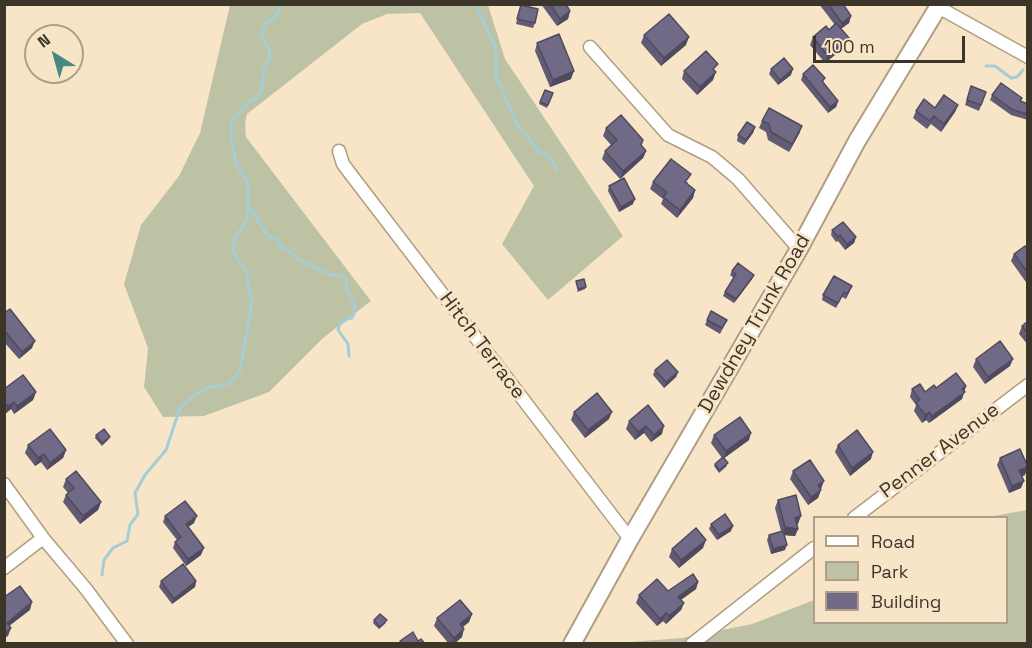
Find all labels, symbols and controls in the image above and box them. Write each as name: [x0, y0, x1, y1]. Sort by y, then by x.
north arrow: [24, 24, 84, 84]
scale bar: [816, 24, 968, 62]
text: N: [33, 29, 55, 52]
text: 100 m: [824, 35, 875, 58]
street label: Dewdney Trunk Road: [694, 230, 816, 418]
street label: Hitch Terrace: [434, 288, 530, 404]
street label: Penner Avenue: [876, 398, 1004, 504]
legend: [813, 516, 1008, 624]
text: Road: [871, 530, 915, 553]
text: Park: [871, 560, 908, 583]
text: Building: [871, 590, 941, 613]

